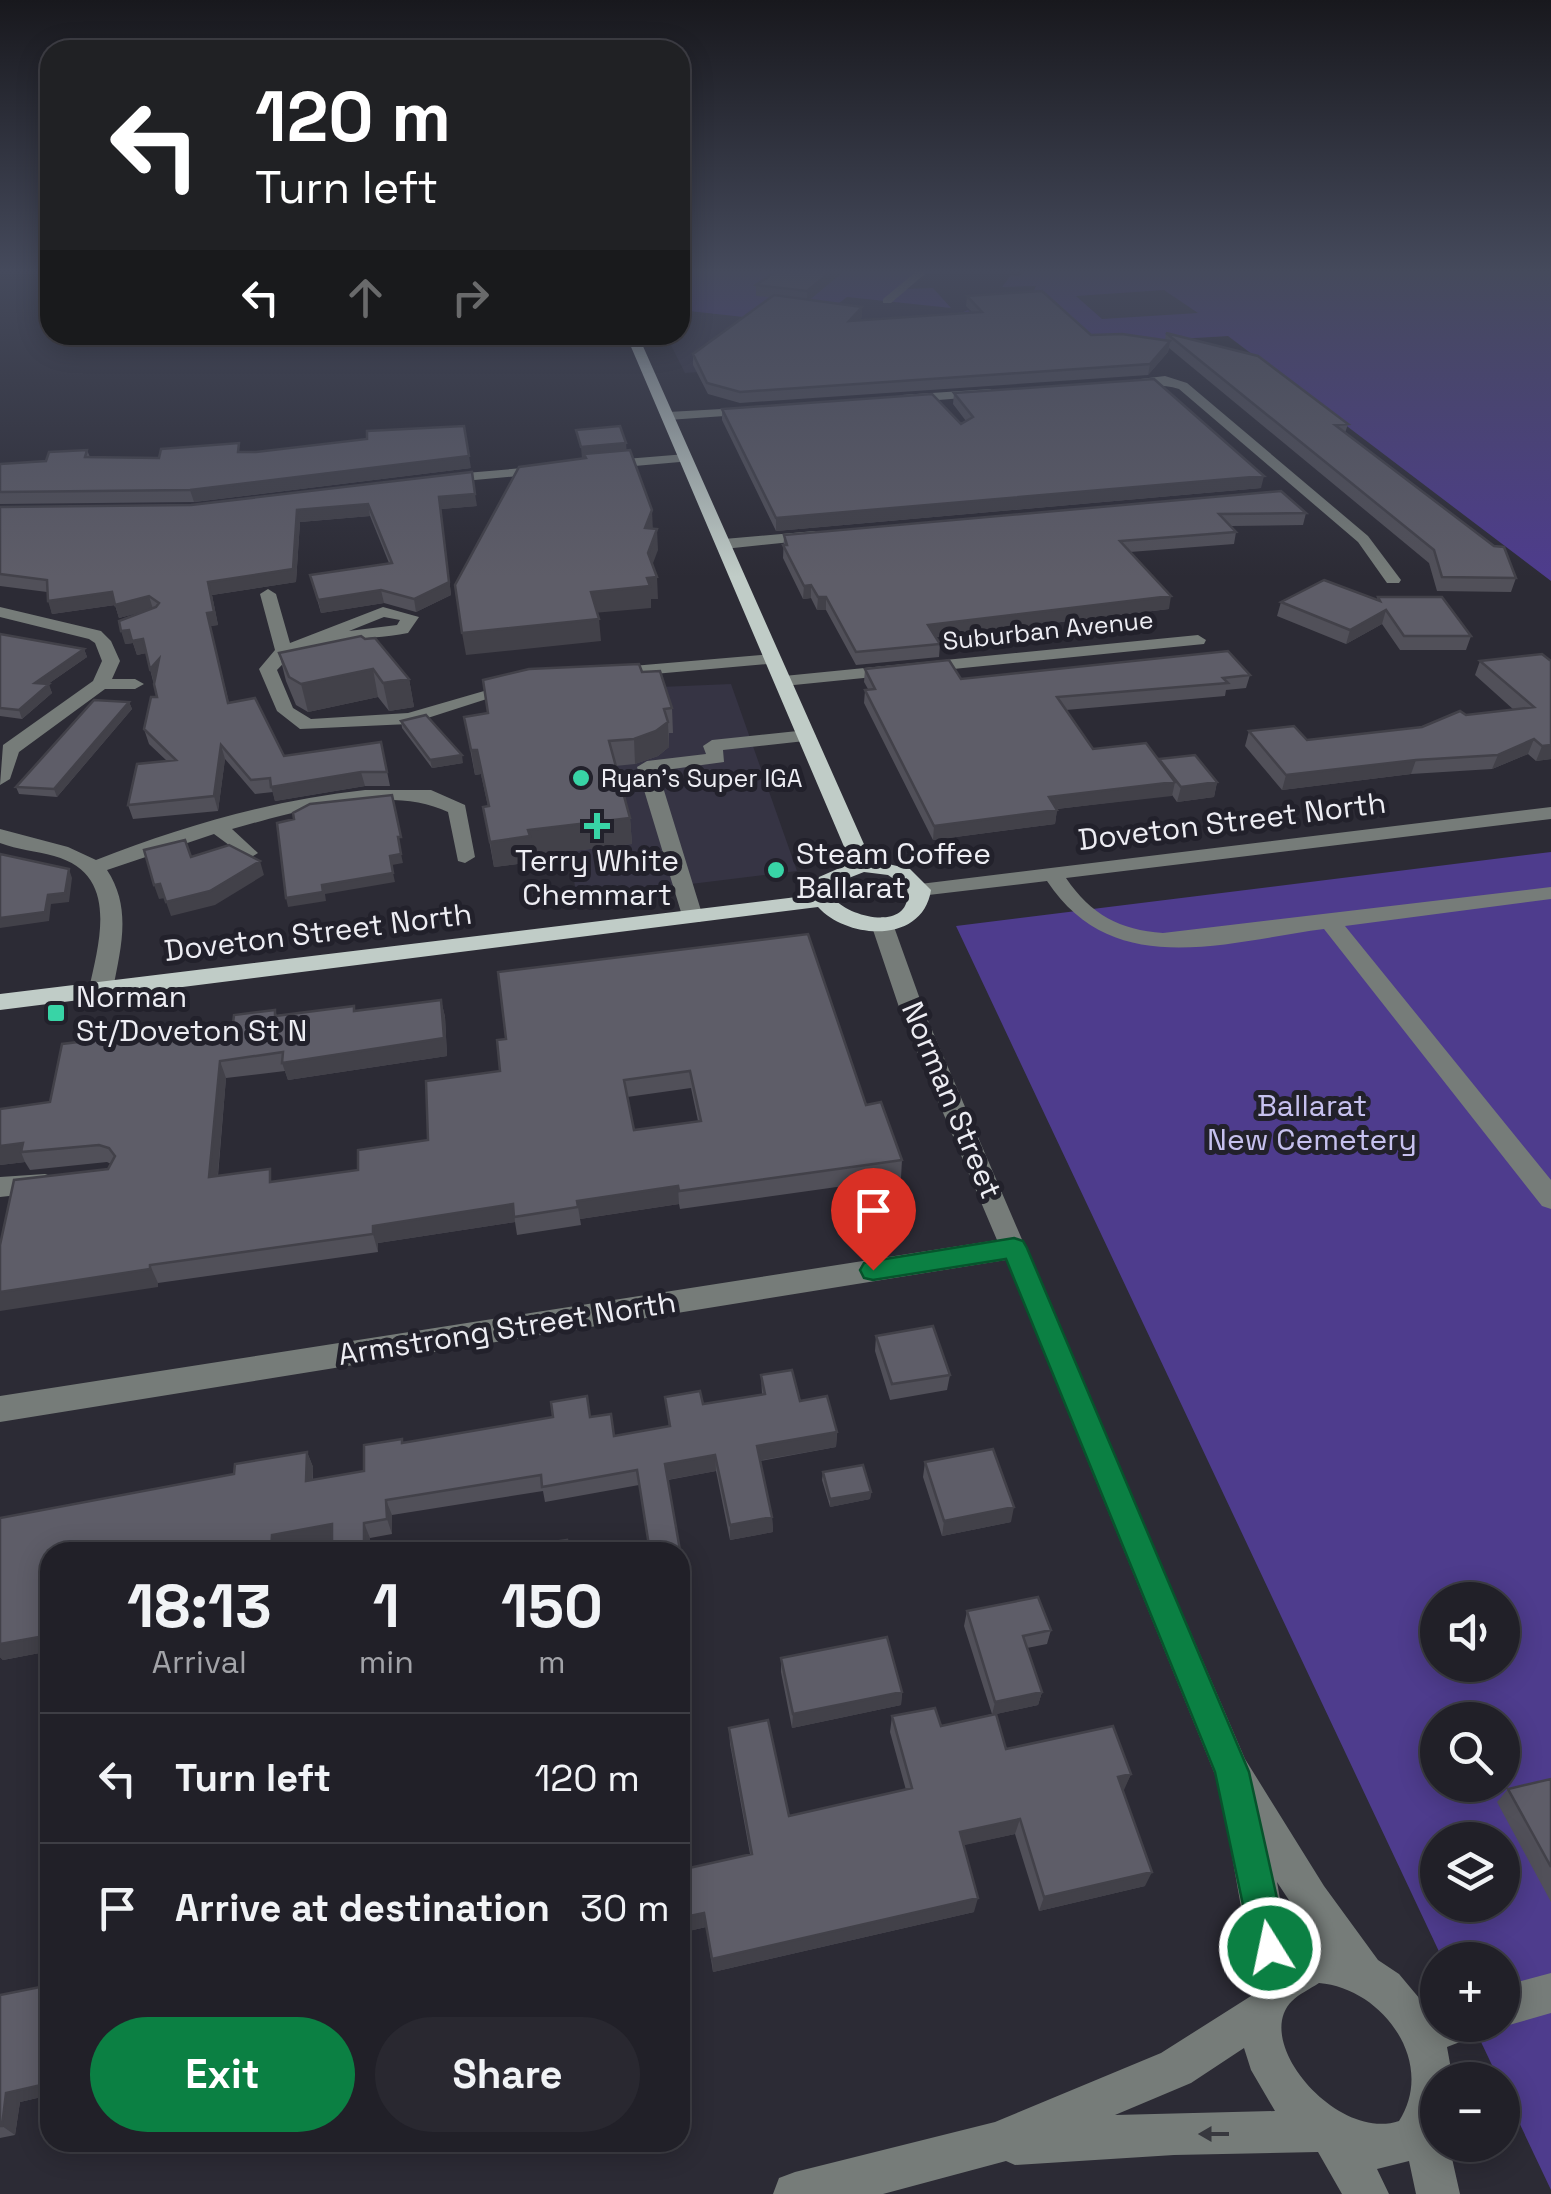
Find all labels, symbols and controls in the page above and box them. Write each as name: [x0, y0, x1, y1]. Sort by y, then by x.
text: 120 m: [255, 72, 451, 161]
icon: left: [90, 80, 220, 210]
text: Turn left: [255, 159, 438, 216]
icon: left: [233, 270, 288, 325]
icon: ahead: [338, 270, 393, 325]
icon: right: [443, 270, 498, 325]
street label: Suburban Avenue: [941, 603, 1155, 657]
place label: Ryan's Super IGA: [601, 762, 803, 794]
marker: Ryan's Super IGA: [570, 767, 592, 789]
street label: Doveton Street North: [1076, 783, 1388, 859]
marker: Terry White Chemmart: [586, 815, 608, 837]
place label: Steam Coffee Ballarat: [796, 834, 991, 907]
place label: Terry White Chemmart: [515, 841, 679, 914]
marker: Steam Coffee Ballarat: [765, 859, 787, 881]
street label: Doveton Street North: [162, 894, 474, 970]
place label: Norman St/Doveton St N: [76, 977, 308, 1050]
street label: Norman Street: [893, 995, 1011, 1205]
marker: Norman St/Doveton St N: [45, 1002, 67, 1024]
park label: Ballarat New Cemetery: [1207, 1086, 1417, 1159]
pin: [831, 1168, 916, 1271]
icon: arrive: [846, 1183, 901, 1238]
street label: Armstrong Street North: [335, 1282, 679, 1374]
text: 18:13: [127, 1568, 272, 1645]
text: 1: [373, 1568, 400, 1645]
text: 150: [501, 1568, 603, 1645]
map controls: [1420, 1582, 1520, 2162]
button: sound: [1420, 1582, 1520, 1682]
text: Arrival: [152, 1642, 247, 1682]
text: min: [359, 1642, 414, 1682]
text: m: [538, 1642, 566, 1682]
button: search: [1420, 1702, 1520, 1802]
icon: left: [90, 1751, 145, 1806]
text: Turn left: [175, 1754, 331, 1802]
text: 120 m: [534, 1754, 640, 1802]
button: layers: [1420, 1822, 1520, 1922]
icon: arrive: [90, 1881, 145, 1936]
text: Arrive at destination: [175, 1884, 550, 1932]
text: 30 m: [580, 1884, 670, 1932]
position arrow: [1218, 1896, 1322, 2000]
button: +: [1420, 1942, 1520, 2042]
button: Exit: [90, 2017, 355, 2132]
button: Share: [375, 2017, 640, 2132]
button: −: [1420, 2062, 1520, 2162]
one-way arrow: [1198, 2125, 1230, 2141]

